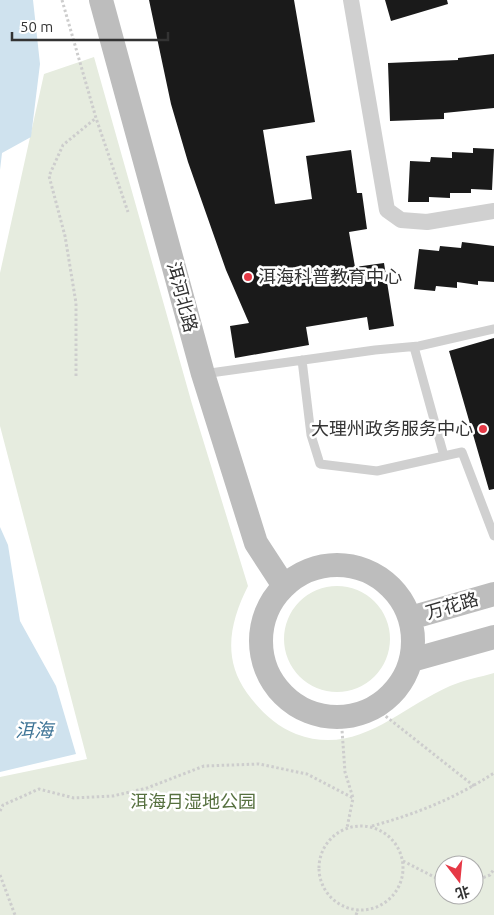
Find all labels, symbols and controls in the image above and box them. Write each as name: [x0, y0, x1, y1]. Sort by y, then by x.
scale bar: [12, 10, 169, 42]
text: 50 m: [20, 18, 53, 35]
street label: 洱河北路: [164, 259, 202, 334]
place label: 洱海科普教育中心: [258, 266, 402, 286]
marker: 洱海科普教育中心: [242, 271, 254, 283]
place label: 大理州政务服务中心: [311, 418, 473, 438]
marker: 大理州政务服务中心: [477, 423, 489, 435]
street label: 万花路: [423, 588, 480, 622]
water label: 洱海: [15, 719, 56, 741]
park label: 洱海月湿地公园: [130, 791, 256, 811]
north arrow: [434, 855, 484, 905]
text: 北: [454, 883, 472, 902]

